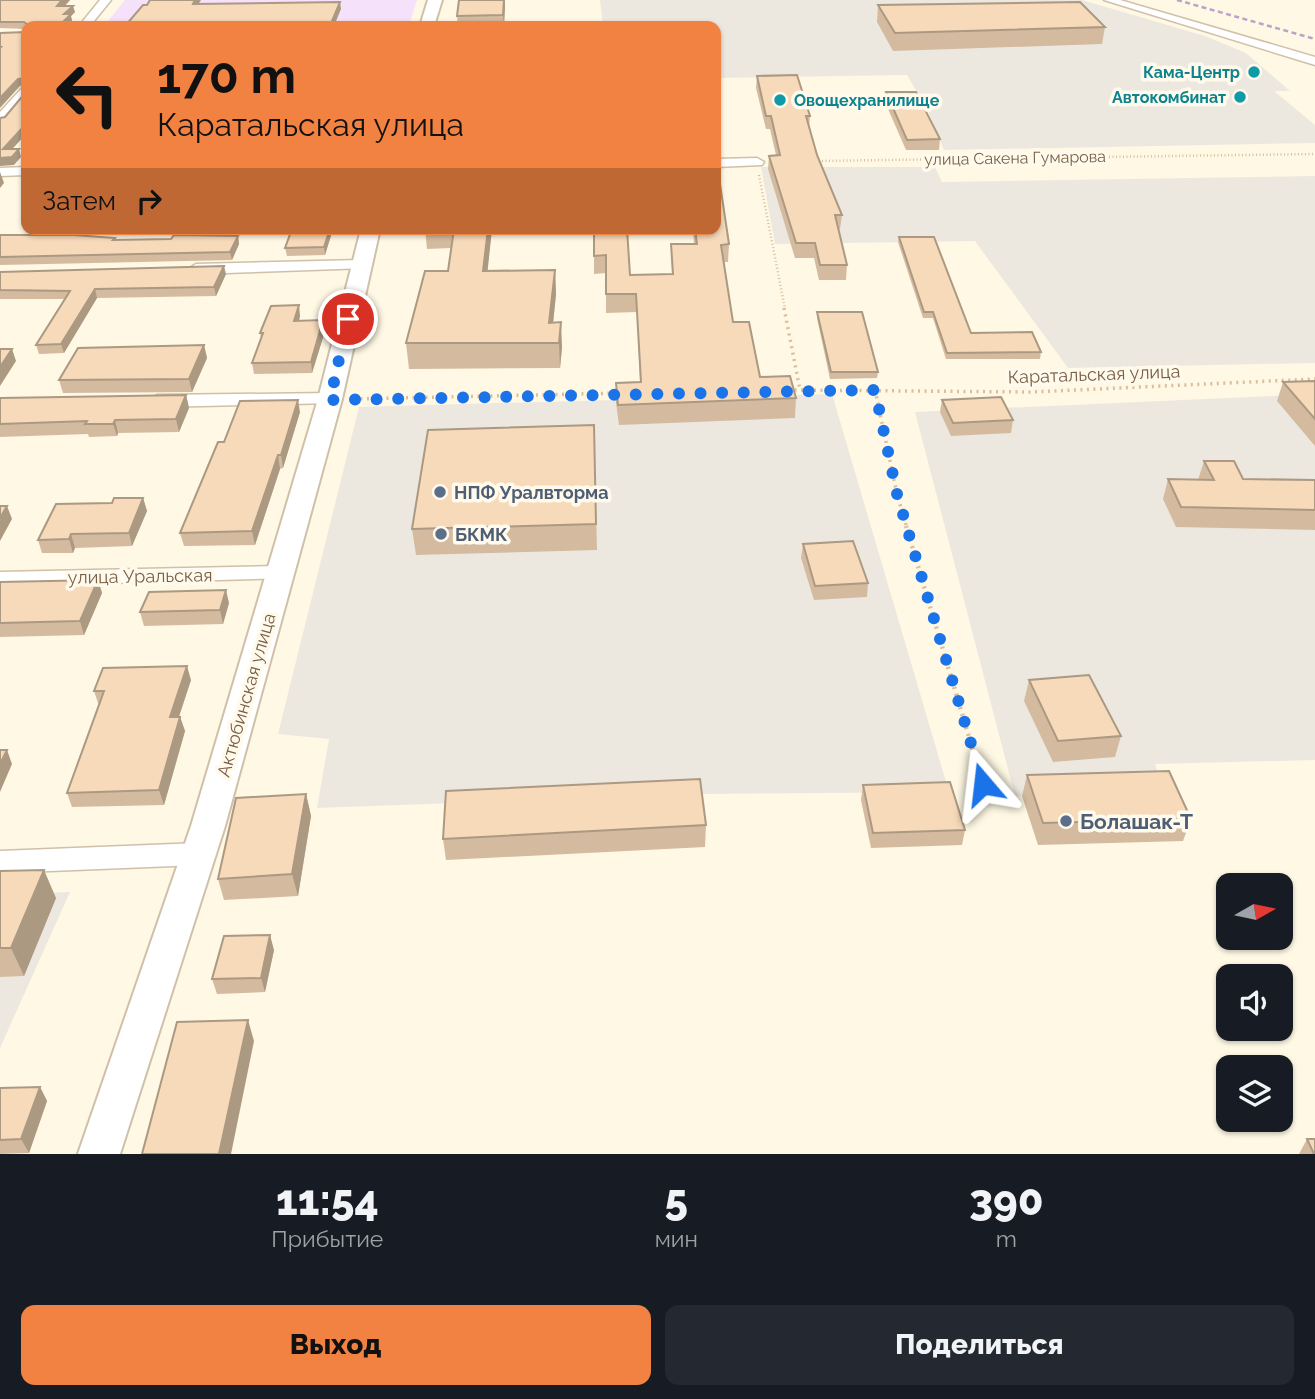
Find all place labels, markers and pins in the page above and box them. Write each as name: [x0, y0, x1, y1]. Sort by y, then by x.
place label: Кама-Центр: [1143, 63, 1240, 82]
marker: Кама-Центр: [1246, 64, 1262, 80]
place label: Автокомбинат: [1112, 88, 1226, 107]
marker: Автокомбинат: [1232, 89, 1248, 105]
place label: Овощехранилище: [794, 91, 940, 110]
marker: Овощехранилище: [772, 92, 788, 108]
pin: [318, 289, 378, 349]
place label: НПФ Уралвторма: [454, 482, 609, 503]
marker: НПФ Уралвторма: [432, 484, 448, 500]
place label: БКМК: [455, 524, 508, 545]
marker: БКМК: [433, 526, 449, 542]
place label: Болашак-Т: [1080, 809, 1193, 834]
marker: Болашак-Т: [1058, 813, 1074, 829]

